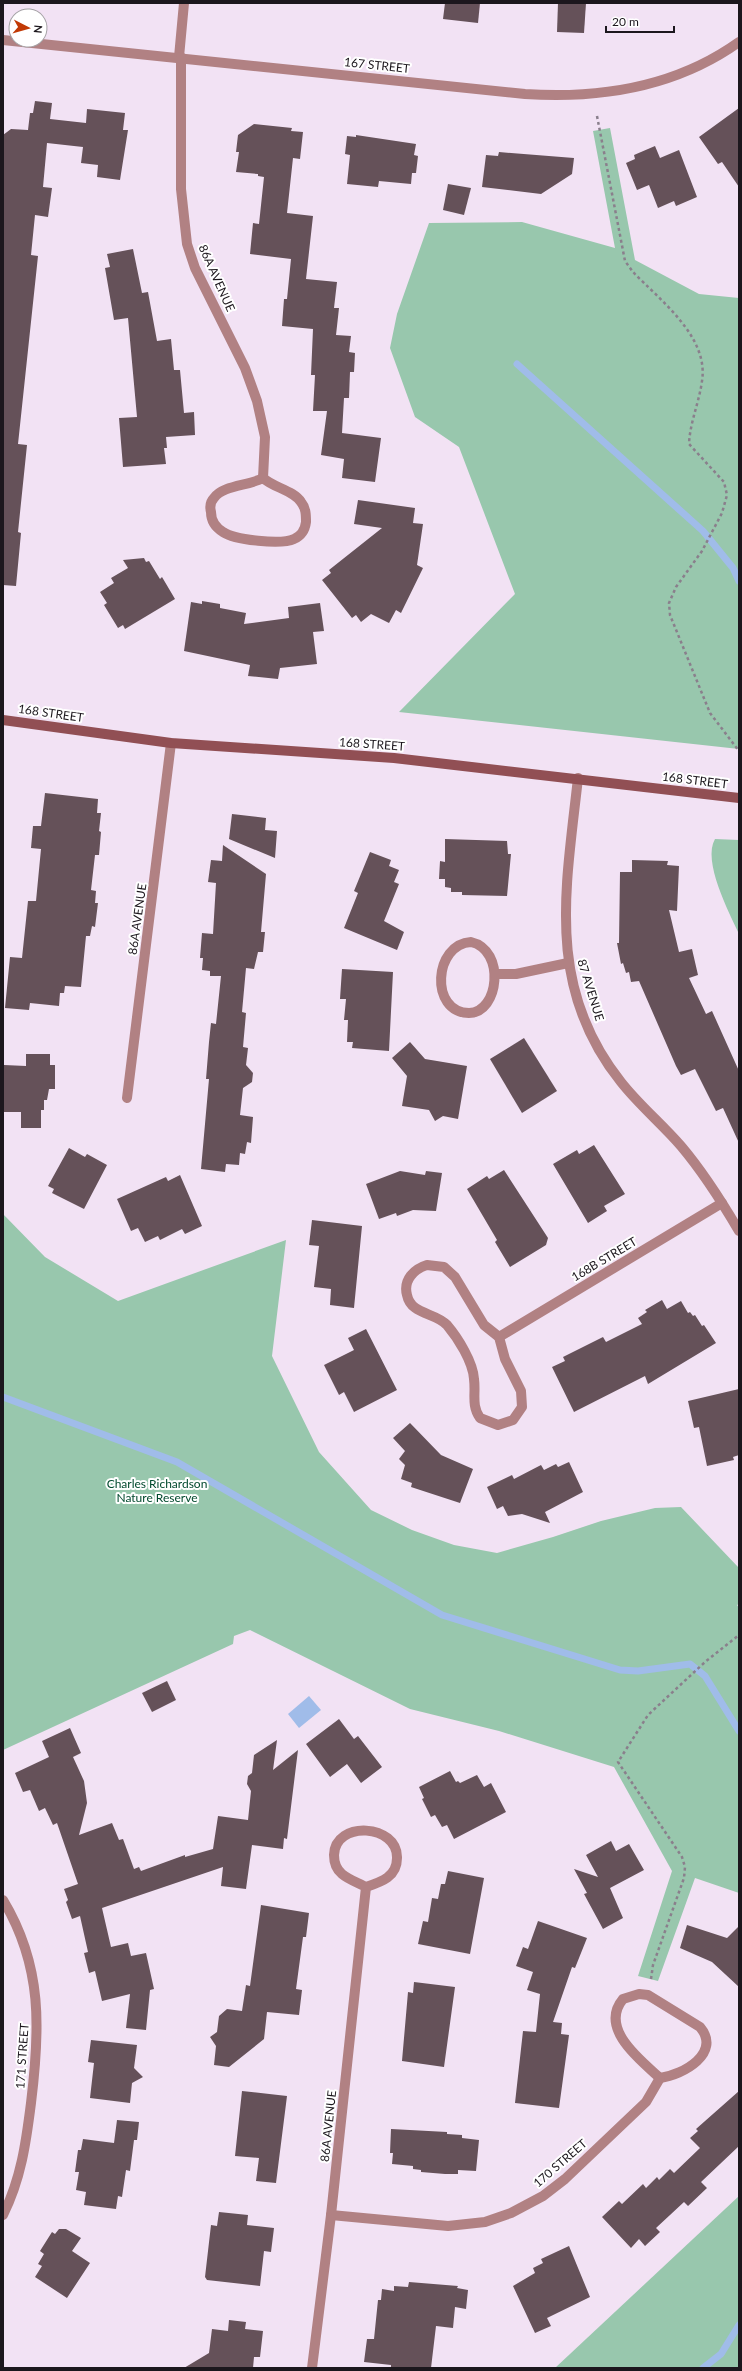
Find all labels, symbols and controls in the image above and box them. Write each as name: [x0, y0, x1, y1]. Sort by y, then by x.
north arrow: [8, 8, 48, 48]
scale bar: [606, 8, 674, 34]
text: 20 m: [612, 14, 639, 29]
text: N: [32, 24, 45, 34]
street label: 167 STREET: [343, 54, 411, 76]
street label: 86A AVENUE: [196, 242, 238, 314]
street label: 168 STREET: [17, 701, 85, 725]
street label: 168 STREET: [339, 734, 405, 754]
street label: 168 STREET: [661, 769, 729, 791]
street label: 86A AVENUE: [125, 882, 149, 956]
street label: 87 AVENUE: [574, 957, 608, 1023]
street label: 168B STREET: [569, 1234, 639, 1284]
park label: Charles Richardson Nature Reserve: [107, 1476, 207, 1505]
street label: 171 STREET: [12, 2023, 32, 2089]
street label: 86A AVENUE: [317, 2089, 339, 2162]
street label: 170 STREET: [530, 2136, 590, 2190]

